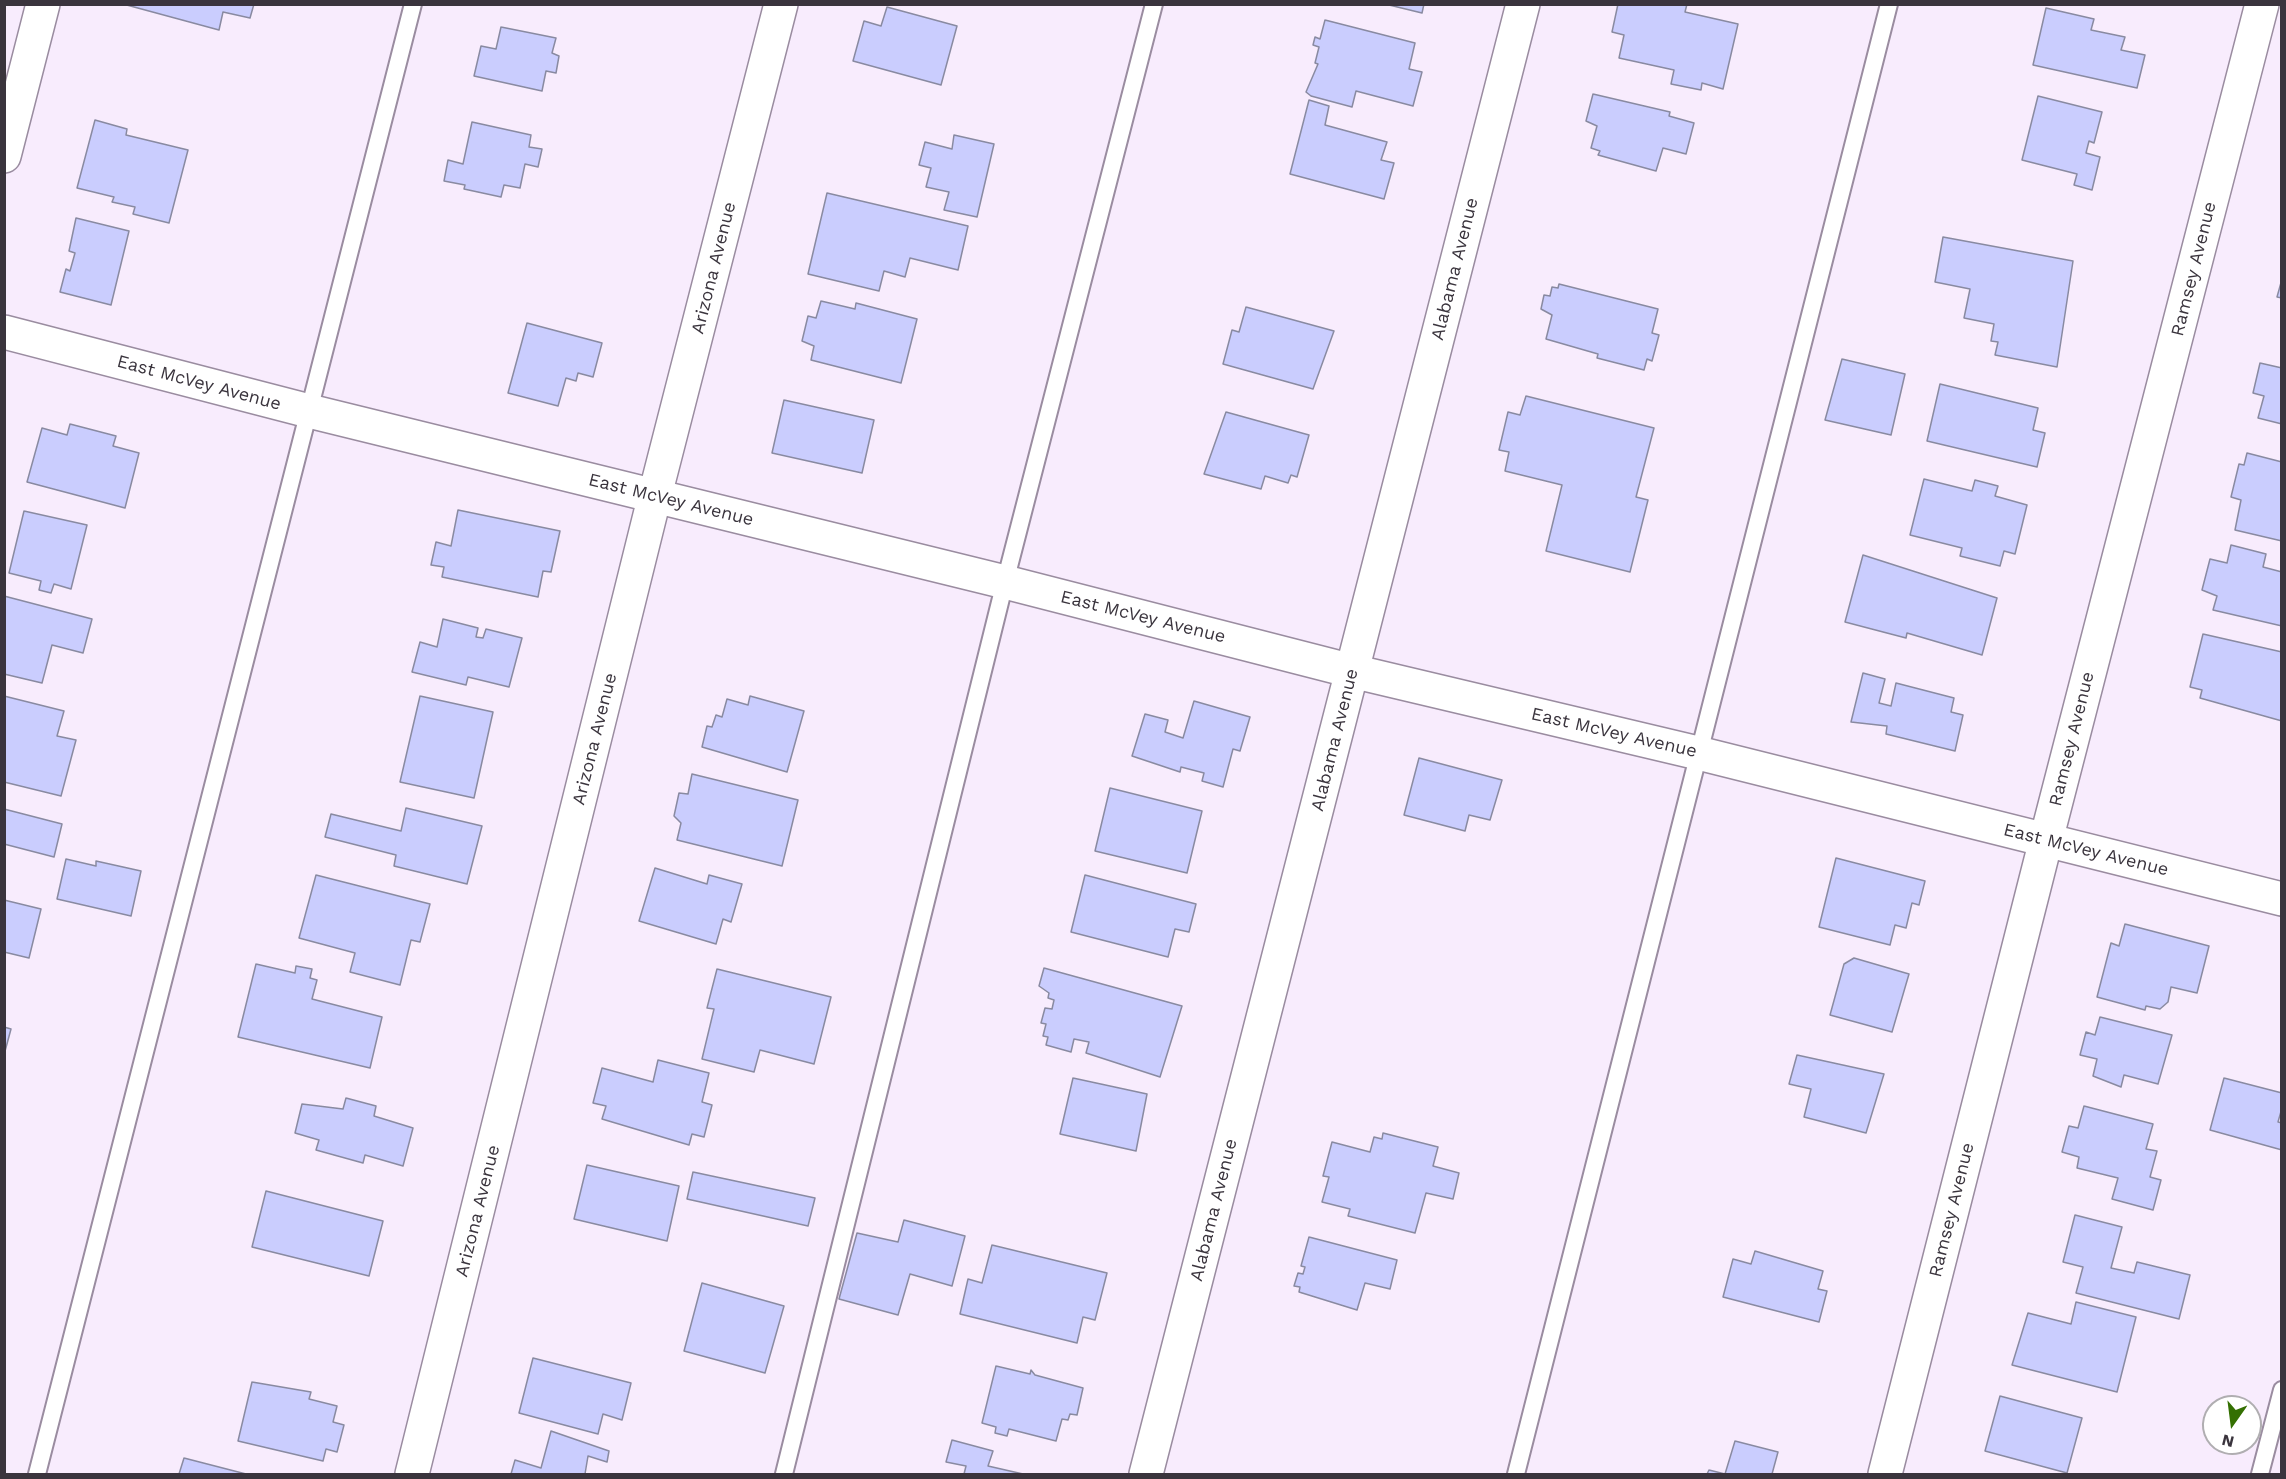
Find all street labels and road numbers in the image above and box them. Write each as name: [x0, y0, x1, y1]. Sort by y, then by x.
street label: Alabama Avenue: [1427, 195, 1483, 343]
street label: Arizona Avenue: [687, 200, 741, 336]
street label: Ramsey Avenue: [2167, 200, 2221, 338]
street label: East McVey Avenue: [114, 351, 284, 415]
street label: East McVey Avenue: [586, 469, 756, 531]
street label: East McVey Avenue: [1058, 586, 1228, 648]
street label: Alabama Avenue: [1307, 666, 1363, 814]
street label: Ramsey Avenue: [2045, 670, 2099, 808]
street label: Arizona Avenue: [568, 671, 622, 807]
street label: East McVey Avenue: [1529, 703, 1699, 763]
street label: East McVey Avenue: [2001, 819, 2171, 881]
street label: Alabama Avenue: [1186, 1136, 1242, 1284]
street label: Ramsey Avenue: [1925, 1141, 1979, 1279]
street label: Arizona Avenue: [451, 1143, 505, 1279]

